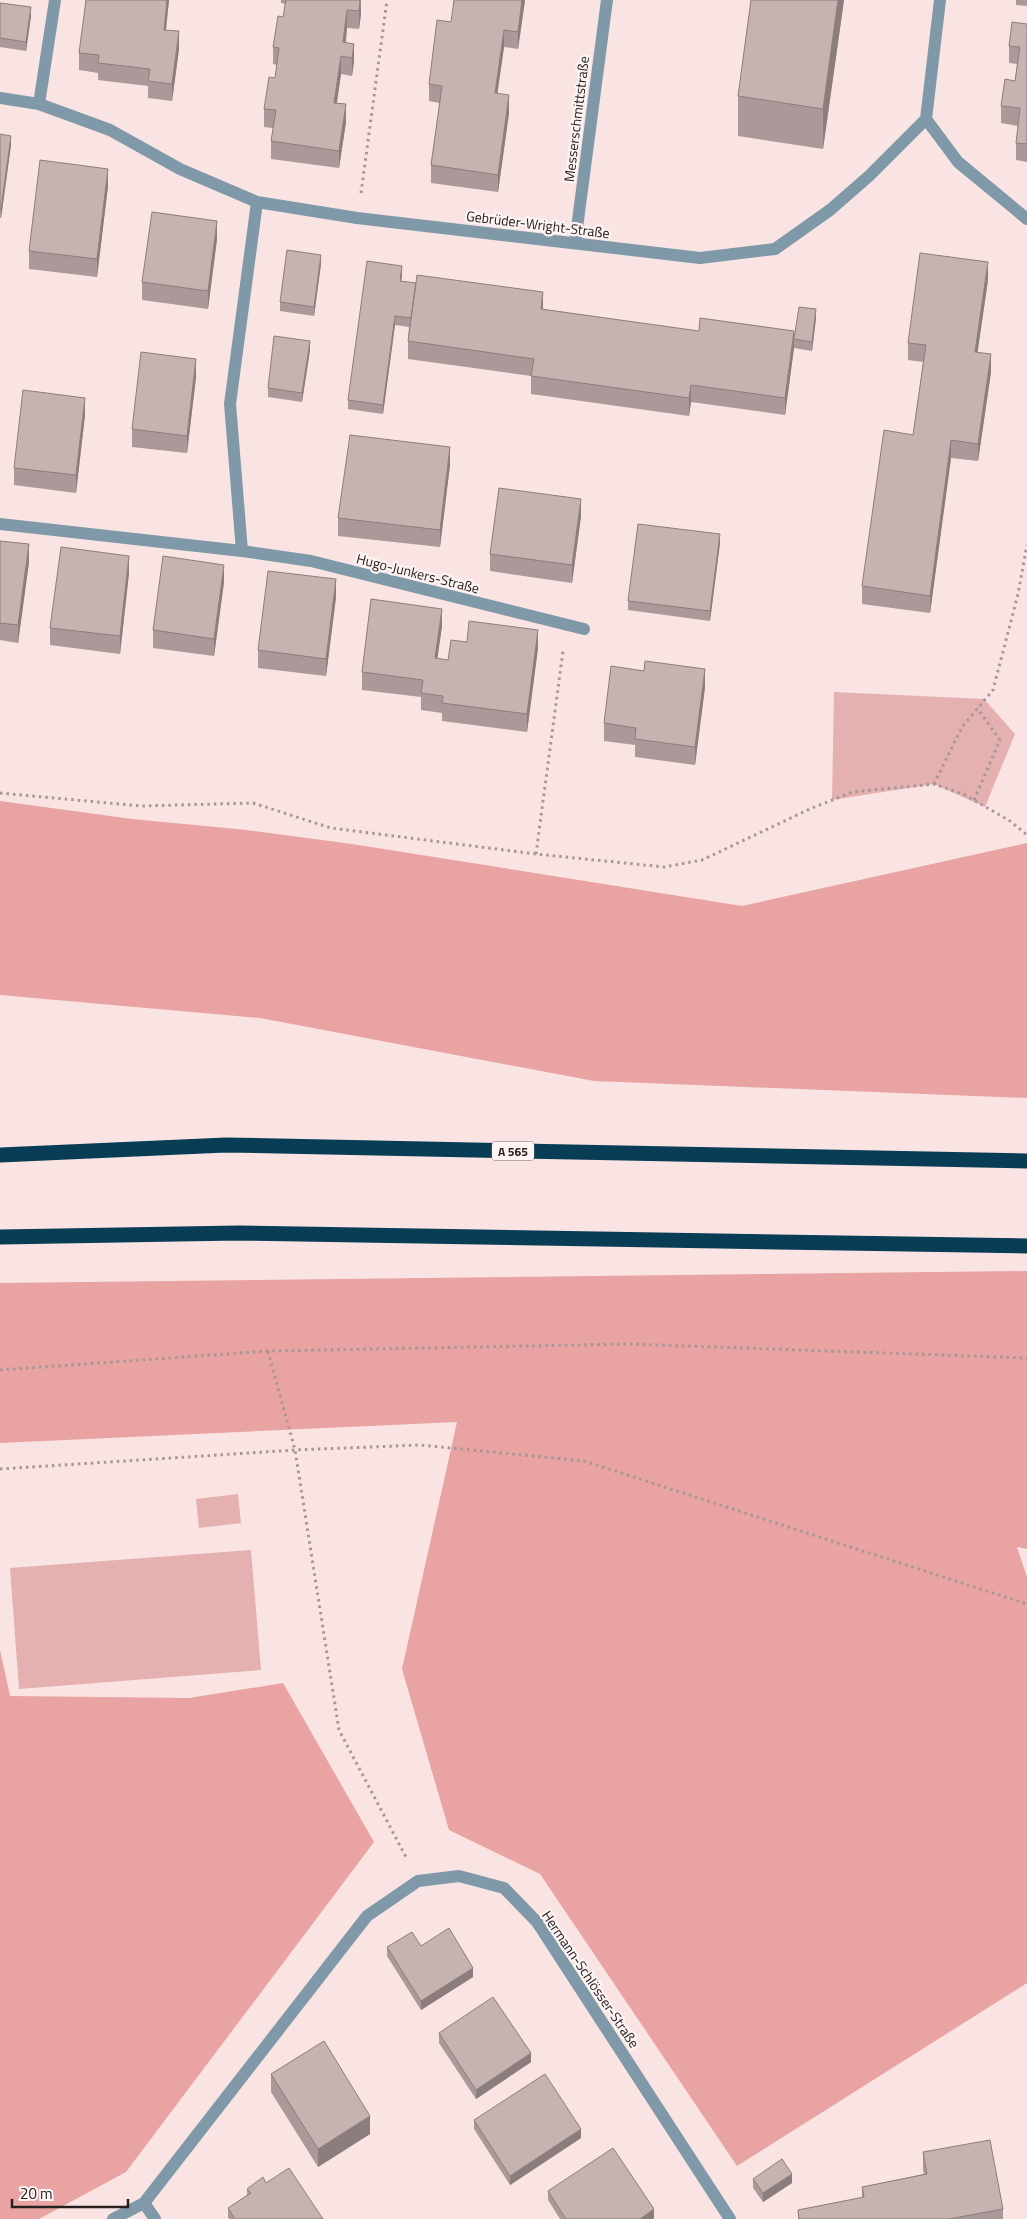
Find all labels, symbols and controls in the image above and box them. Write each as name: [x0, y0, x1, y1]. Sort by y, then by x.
street label: Messerschmittstraße: [558, 55, 594, 183]
street label: Gebrüder-Wright-Straße: [465, 205, 611, 243]
street label: Hugo-Junkers-Straße: [354, 548, 482, 598]
road number: A 565: [492, 1142, 534, 1160]
street label: Hermann-Schlösser-Straße: [537, 1906, 645, 2052]
scale bar: [12, 2176, 129, 2208]
text: 20 m: [20, 2182, 53, 2205]

